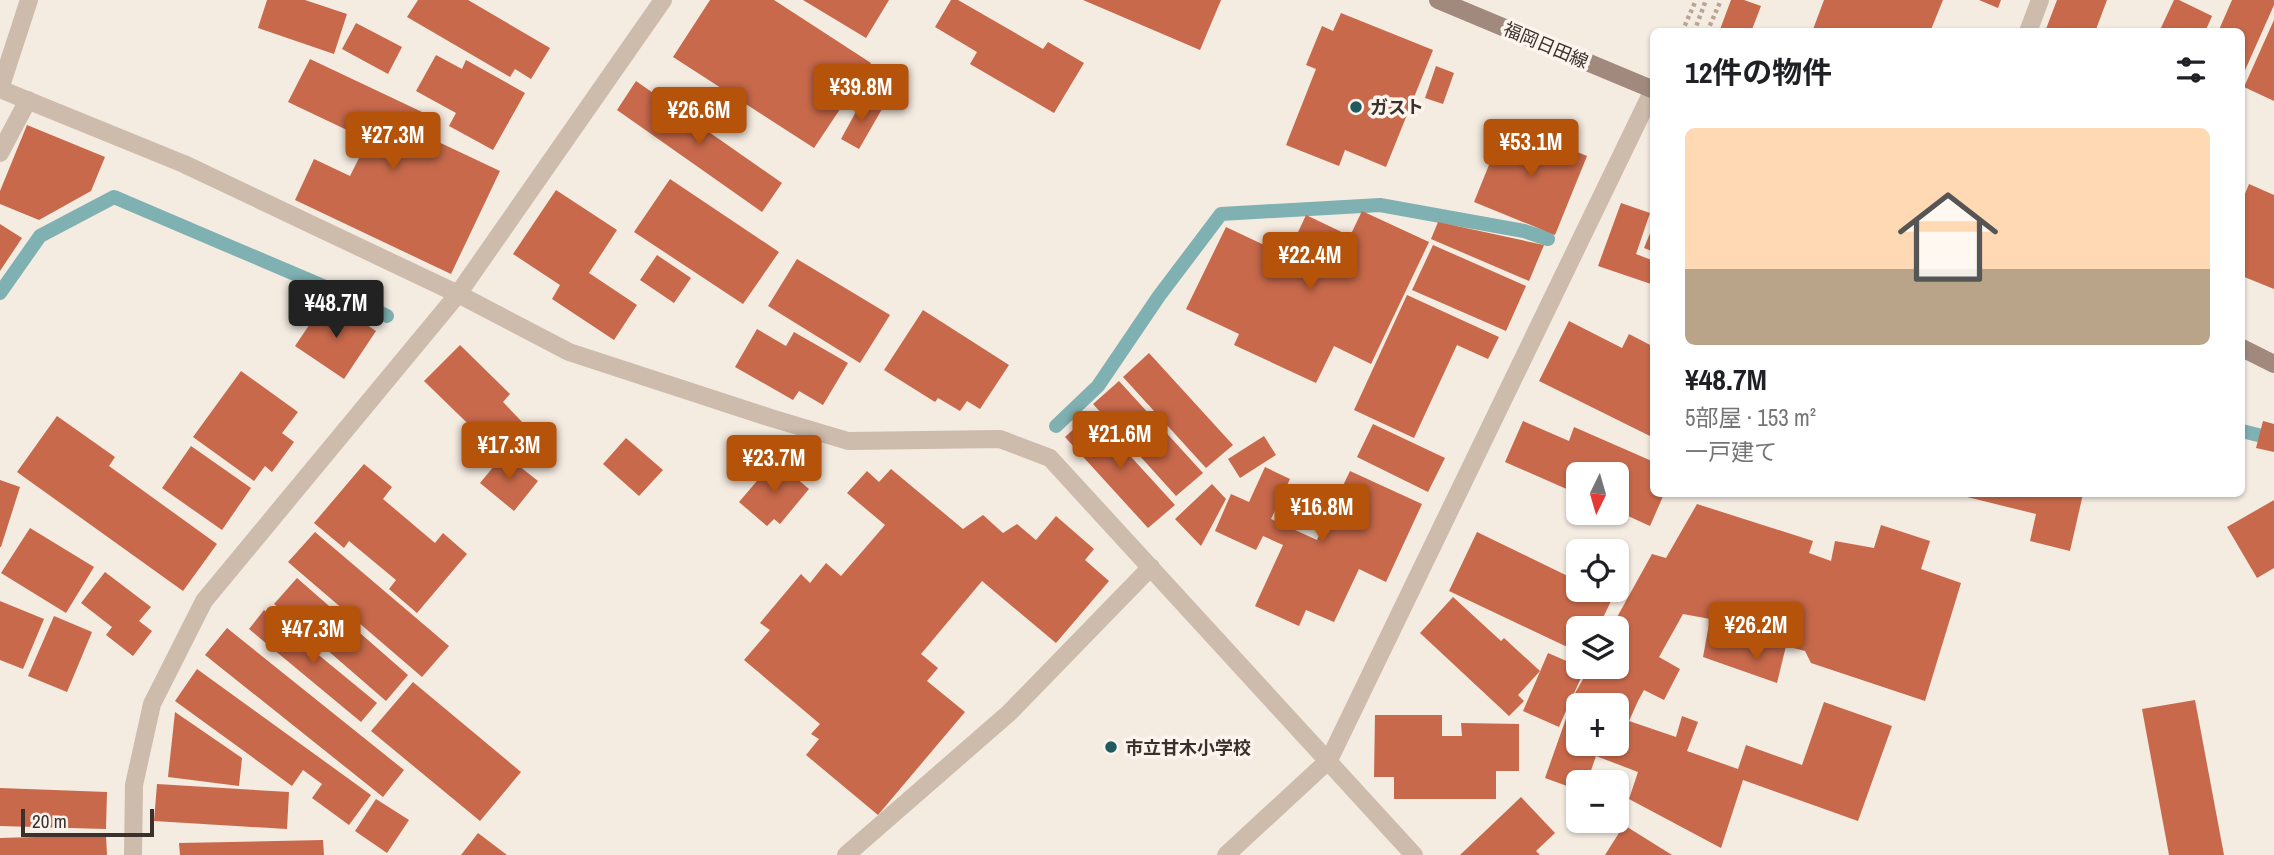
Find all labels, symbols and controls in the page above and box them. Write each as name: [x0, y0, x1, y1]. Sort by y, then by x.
street label: 福岡日田線: [1500, 16, 1592, 74]
icon: filters: [2172, 51, 2210, 89]
text: 12件の物件: [1685, 52, 1832, 92]
pin: ¥39.8M: [804, 64, 918, 124]
text: ¥39.8M: [830, 71, 892, 102]
pin: ¥26.6M: [642, 88, 756, 147]
text: ¥26.6M: [668, 94, 730, 125]
place label: ガスト: [1370, 95, 1424, 120]
marker: ガスト: [1348, 99, 1364, 115]
pin: ¥27.3M: [336, 113, 450, 172]
text: ¥27.3M: [362, 119, 424, 150]
pin: ¥53.1M: [1474, 120, 1588, 179]
text: ¥53.1M: [1500, 126, 1562, 157]
icon: home: [1885, 174, 2011, 300]
pin: ¥22.4M: [1253, 232, 1367, 292]
text: ¥22.4M: [1279, 239, 1341, 270]
pin: ¥48.7M: [279, 280, 393, 340]
text: ¥48.7M: [305, 287, 367, 318]
text: ¥48.7M: [1685, 359, 1767, 399]
text: 5部屋 · 153 m²: [1685, 402, 1816, 433]
pin: ¥21.6M: [1063, 412, 1177, 471]
text: ¥21.6M: [1089, 418, 1151, 449]
pin: ¥17.3M: [452, 422, 566, 482]
text: ¥17.3M: [478, 429, 540, 460]
pin: ¥23.7M: [717, 435, 831, 495]
text: 一戸建て: [1685, 436, 1777, 467]
text: ¥23.7M: [743, 442, 805, 473]
north arrow: [1566, 462, 1629, 525]
map controls: [1566, 462, 1629, 833]
pin: ¥16.8M: [1265, 484, 1379, 544]
text: ¥16.8M: [1291, 491, 1353, 522]
button: locate: [1566, 539, 1629, 602]
pin: ¥26.2M: [1699, 602, 1813, 662]
pin: ¥47.3M: [256, 606, 370, 666]
text: ¥26.2M: [1725, 609, 1787, 640]
text: ¥47.3M: [282, 613, 344, 644]
button: layers: [1566, 616, 1629, 679]
button: +: [1566, 693, 1629, 756]
place label: 市立甘木小学校: [1125, 735, 1251, 760]
marker: 市立甘木小学校: [1103, 739, 1119, 755]
button: −: [1566, 770, 1629, 833]
scale bar: [21, 806, 154, 838]
text: 20 m: [32, 808, 67, 834]

